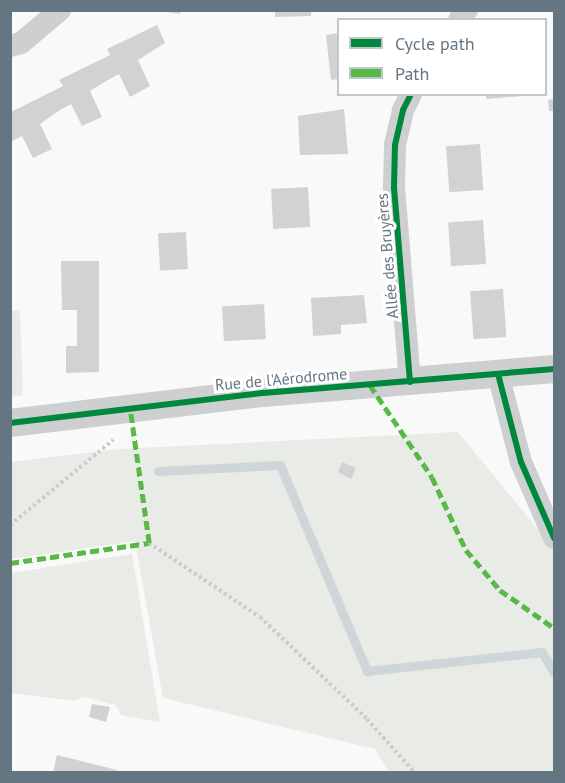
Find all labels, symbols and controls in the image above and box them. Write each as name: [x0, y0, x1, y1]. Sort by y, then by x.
legend: [337, 18, 547, 96]
text: Cycle path: [395, 32, 475, 55]
text: Path: [395, 62, 429, 85]
street label: Allée des Bruyères: [372, 192, 402, 320]
street label: Rue de l'Aérodrome: [214, 364, 348, 394]

